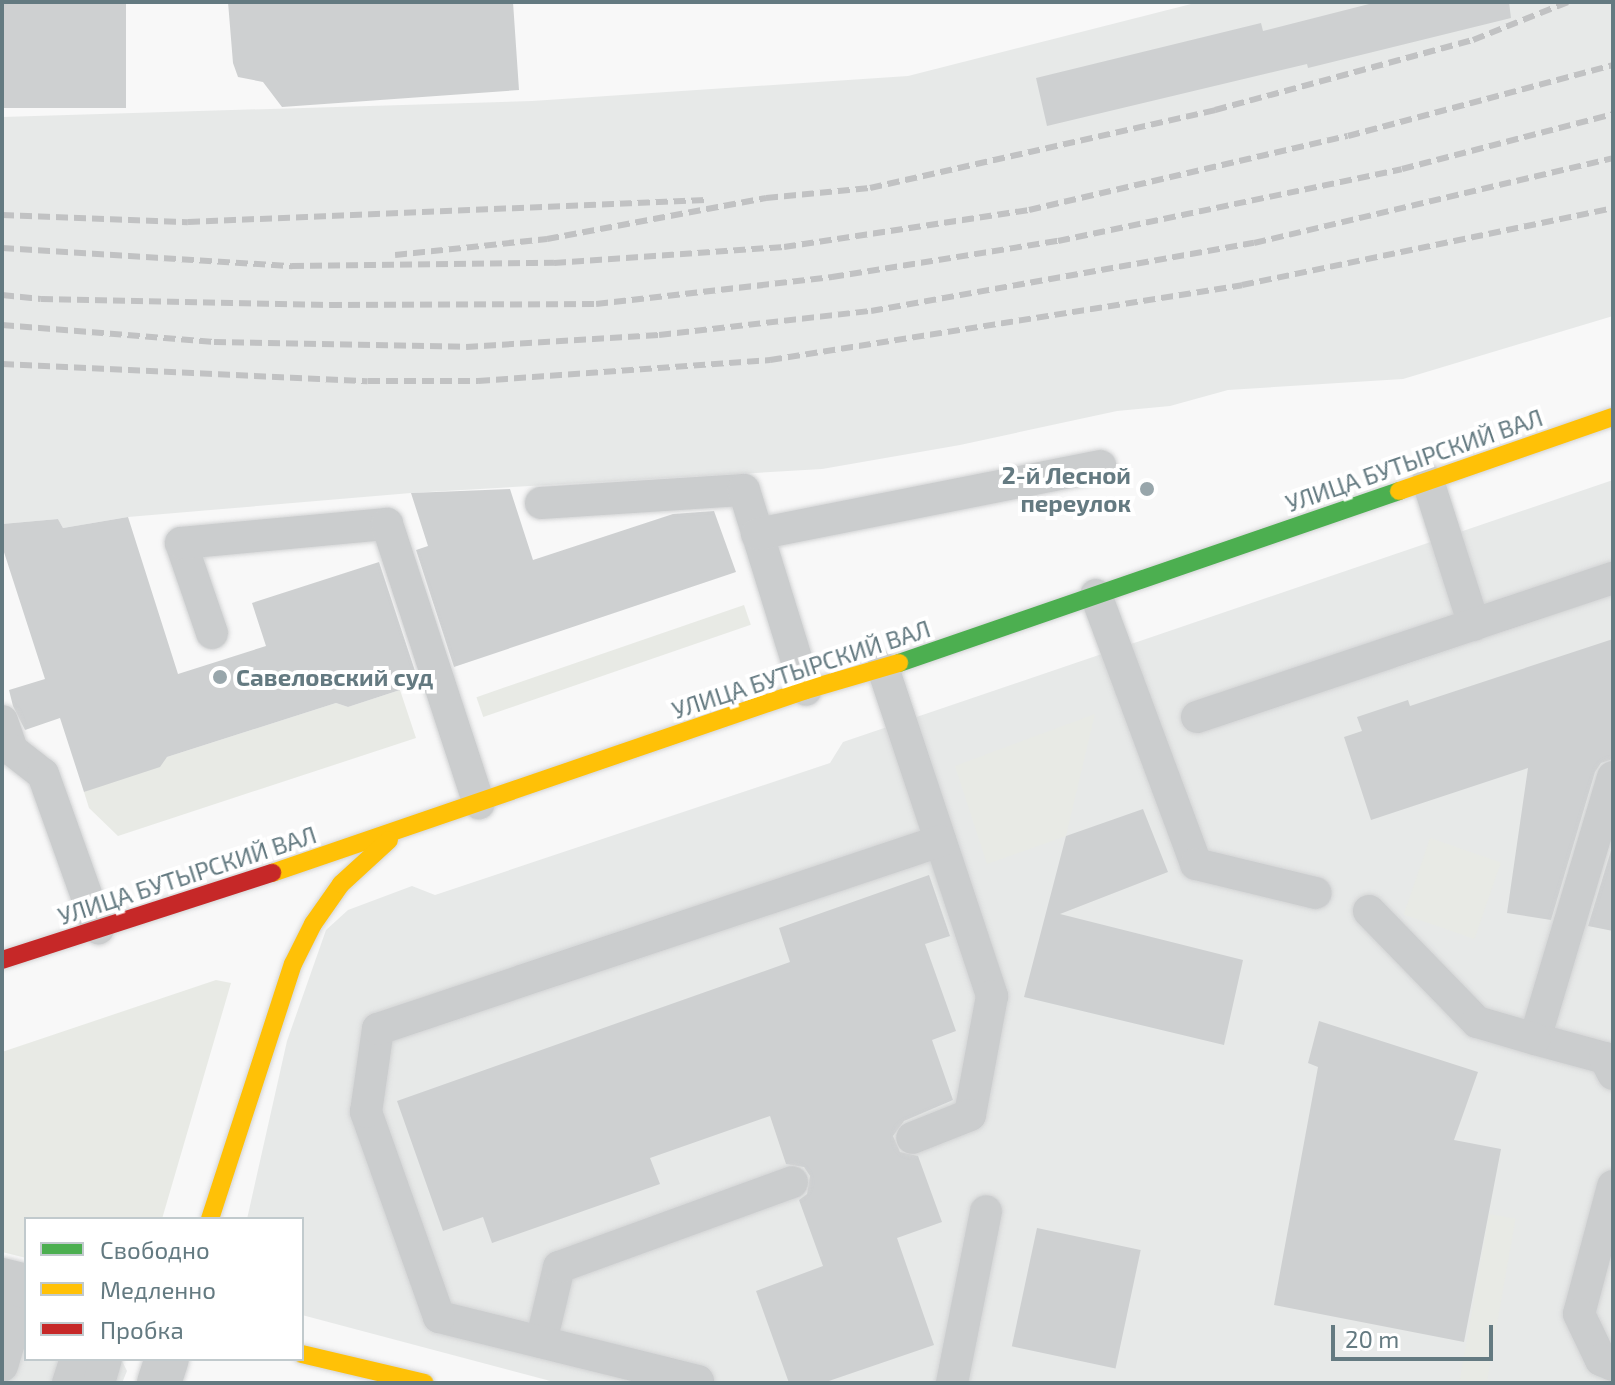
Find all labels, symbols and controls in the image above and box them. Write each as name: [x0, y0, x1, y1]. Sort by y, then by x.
street label: УЛИЦА БУТЫРСКИЙ ВАЛ: [1282, 402, 1546, 518]
place label: 2-й Лесной переулок: [1002, 461, 1131, 517]
marker: 2-й Лесной переулок: [1138, 480, 1156, 498]
street label: УЛИЦА БУТЫРСКИЙ ВАЛ: [668, 614, 934, 724]
place label: Савеловский cуд: [236, 663, 433, 691]
marker: Савеловский cуд: [211, 668, 229, 686]
street label: УЛИЦА БУТЫРСКИЙ ВАЛ: [54, 820, 320, 930]
legend: [24, 1217, 304, 1361]
text: Свободно: [100, 1235, 210, 1264]
text: Медленно: [100, 1275, 216, 1304]
scale bar: [1335, 1309, 1497, 1359]
text: Пробка: [100, 1315, 184, 1344]
text: 20 m: [1345, 1324, 1399, 1353]

